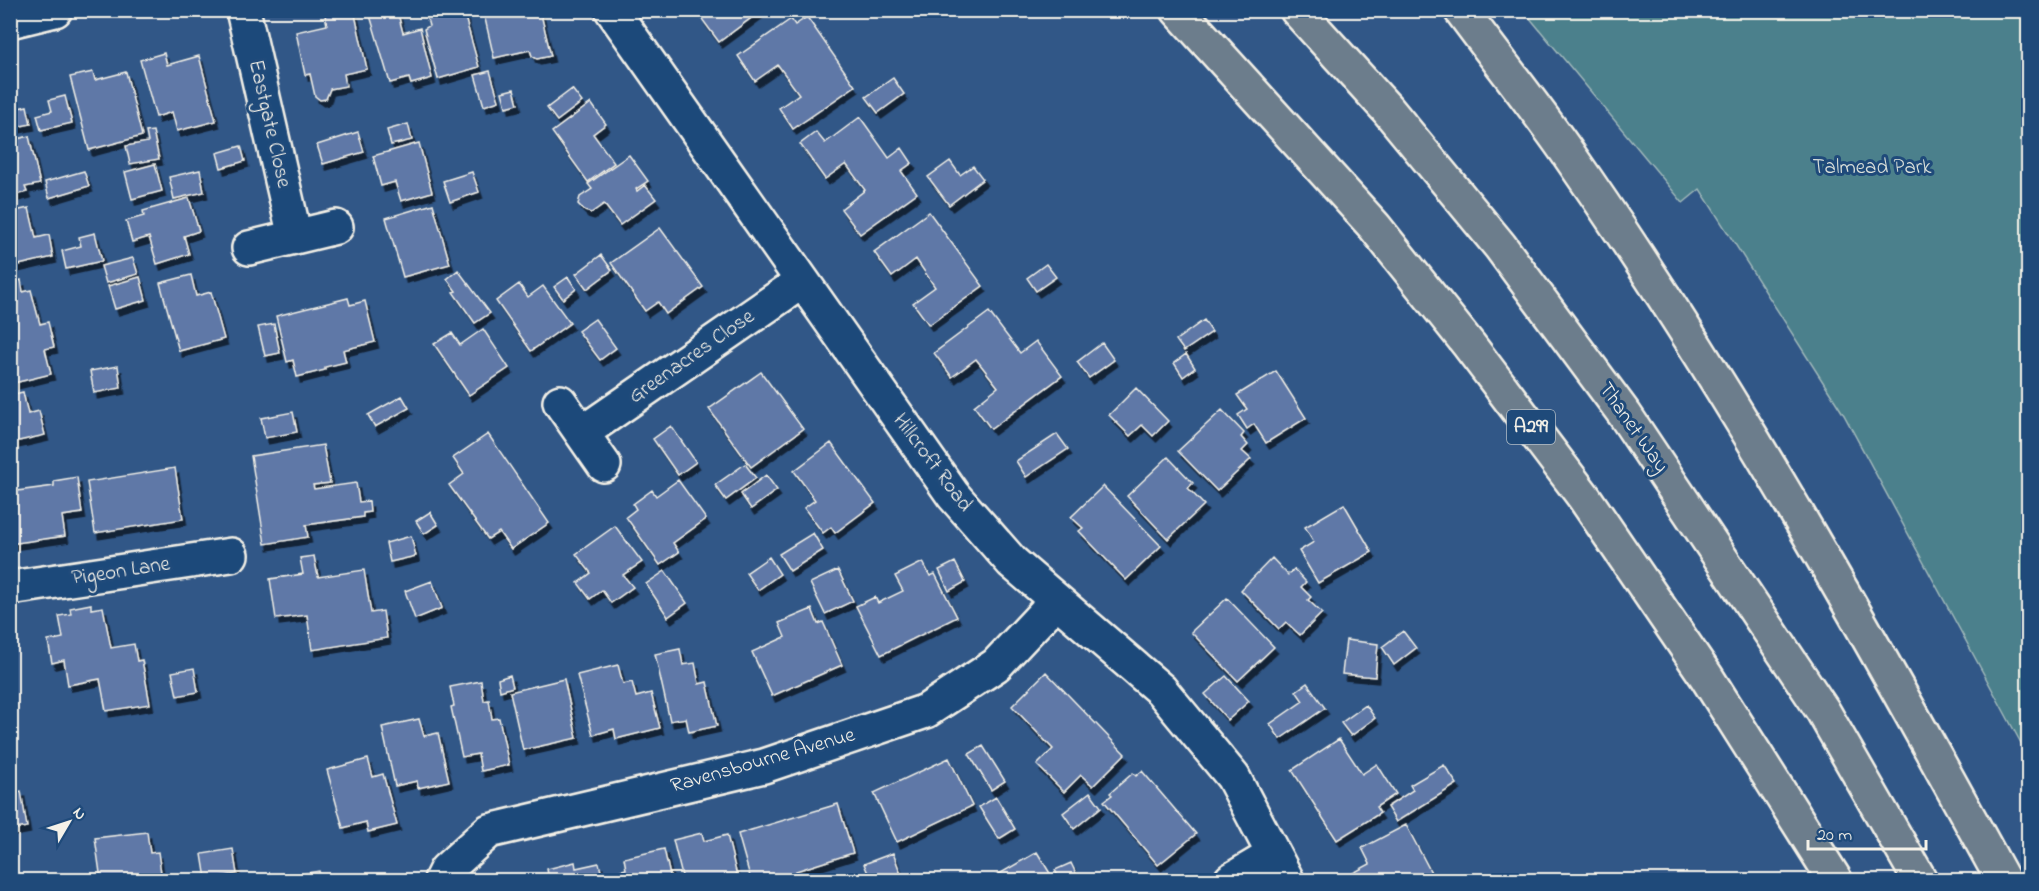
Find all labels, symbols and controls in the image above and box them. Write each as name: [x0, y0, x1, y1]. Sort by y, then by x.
street label: Eastgate Close: [238, 57, 298, 192]
park label: Talmead Park: [1813, 153, 1932, 183]
street label: Greenacres Close: [623, 302, 761, 412]
street label: Thanet Way: [1589, 377, 1675, 481]
street label: Hillcroft Road: [885, 407, 979, 519]
road number: A299: [1507, 410, 1555, 444]
street label: Pigeon Lane: [70, 549, 173, 597]
street label: Ravensbourne Avenue: [667, 720, 859, 802]
north arrow: [39, 792, 99, 852]
text: N: [66, 802, 92, 826]
scale bar: [1808, 813, 1926, 851]
text: 20 m: [1817, 823, 1852, 849]

